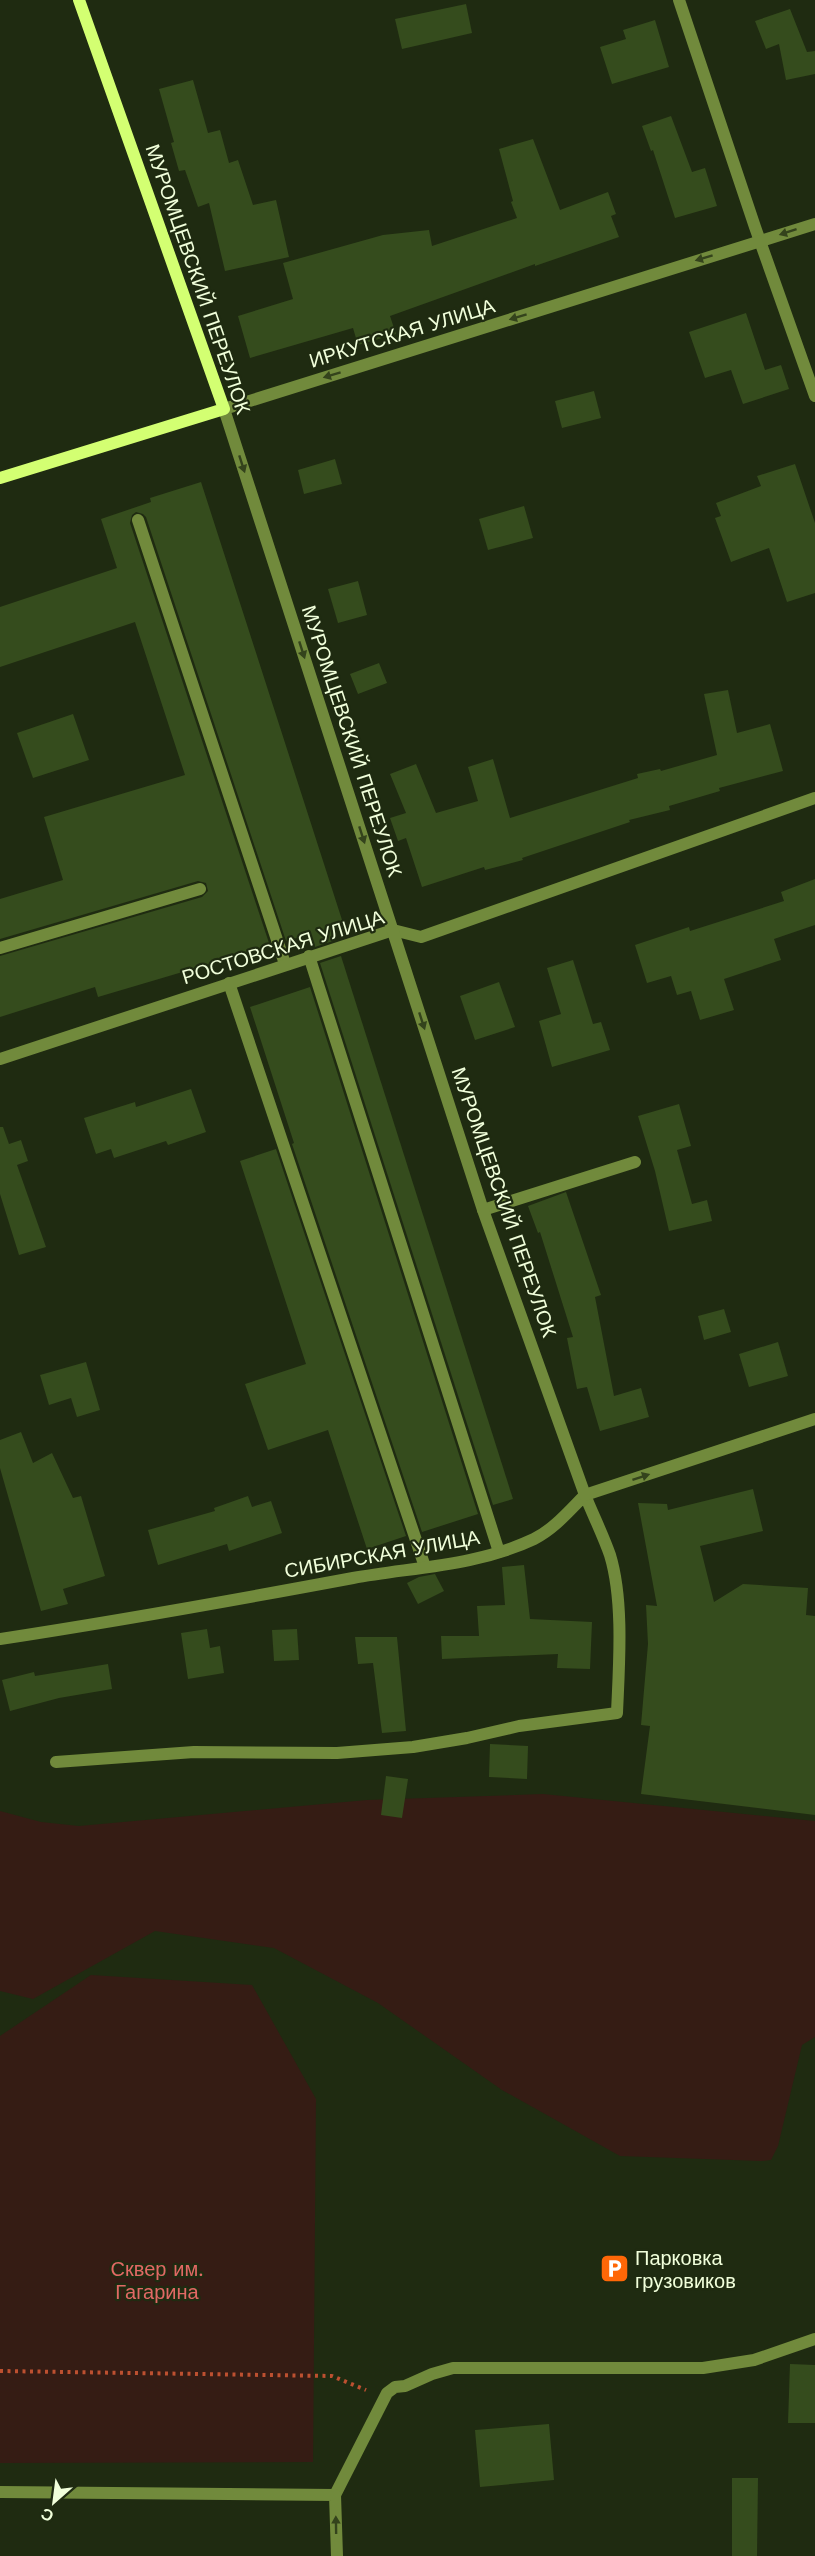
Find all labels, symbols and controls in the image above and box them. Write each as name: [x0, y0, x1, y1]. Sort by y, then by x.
street label: МУРОМЦЕВСКИЙ ПЕРЕУЛОК: [140, 141, 256, 417]
one-way arrow: [779, 228, 797, 237]
one-way arrow: [695, 254, 713, 264]
street label: ИРКУТСКАЯ УЛИЦА: [306, 293, 498, 373]
one-way arrow: [509, 312, 527, 322]
one-way arrow: [323, 371, 341, 380]
one-way arrow: [237, 455, 247, 473]
street label: МУРОМЦЕВСКИЙ ПЕРЕУЛОК: [297, 602, 407, 880]
one-way arrow: [298, 641, 307, 659]
one-way arrow: [358, 826, 367, 844]
street label: РОСТОВСКАЯ УЛИЦА: [179, 905, 388, 989]
one-way arrow: [418, 1012, 427, 1030]
street label: МУРОМЦЕВСКИЙ ПЕРЕУЛОК: [446, 1064, 562, 1340]
one-way arrow: [632, 1471, 650, 1481]
street label: СИБИРСКАЯ УЛИЦА: [283, 1525, 482, 1583]
place label: Парковка грузовиков: [635, 2246, 736, 2293]
parking icon: Парковка грузовиков: [598, 2253, 630, 2285]
park label: Сквер им. Гагарина: [111, 2257, 203, 2304]
north arrow: [24, 2472, 84, 2532]
text: С: [37, 2503, 57, 2526]
one-way arrow: [331, 2516, 341, 2535]

